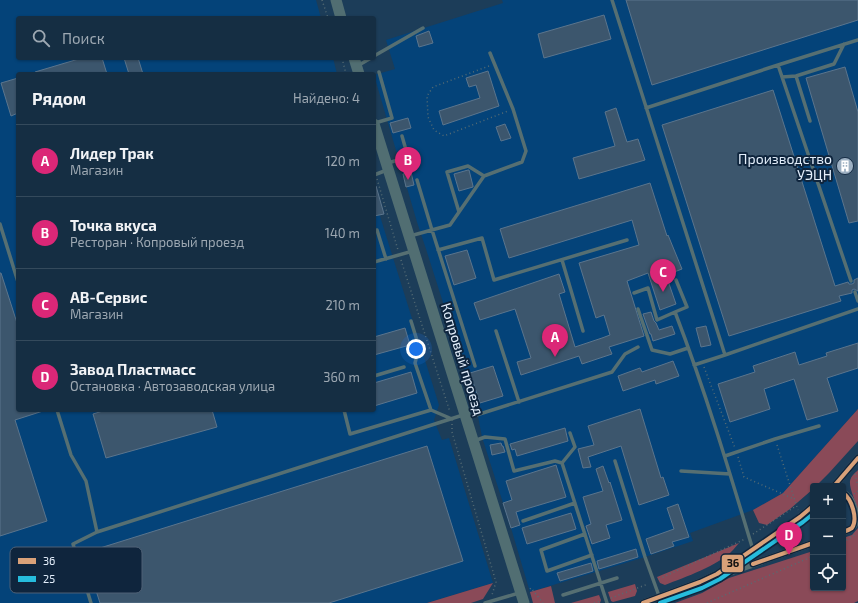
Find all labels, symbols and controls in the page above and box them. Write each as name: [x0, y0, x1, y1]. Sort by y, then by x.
search box: [16, 16, 376, 60]
icon: search: [30, 27, 52, 49]
text: Поиск: [62, 29, 105, 47]
text: Рядом: [32, 88, 86, 108]
text: Найдено: 4: [293, 90, 360, 106]
text: Лидер Трак: [70, 144, 154, 162]
pin: B: [395, 147, 421, 180]
place label: Производство УЭЦН: [738, 150, 832, 183]
text: A: [41, 153, 49, 169]
text: 120 m: [325, 153, 360, 169]
building icon: Производство УЭЦН: [835, 156, 855, 176]
text: Магазин: [70, 162, 123, 178]
text: Точка вкуса: [70, 216, 157, 234]
text: B: [41, 225, 49, 241]
text: 140 m: [325, 225, 360, 241]
text: Ресторан · Копровый проезд: [70, 234, 244, 250]
pin: C: [650, 259, 676, 292]
text: АВ-Сервис: [70, 288, 147, 306]
text: C: [41, 297, 49, 313]
text: 210 m: [325, 297, 360, 313]
street label: Копровый проезд: [438, 301, 488, 417]
text: Магазин: [70, 306, 123, 322]
pin: A: [542, 324, 568, 357]
your location: [406, 339, 426, 359]
text: Завод Пластмасс: [70, 360, 196, 378]
text: D: [41, 369, 49, 385]
text: 360 m: [323, 369, 360, 385]
text: Остановка · Автозаводская улица: [70, 378, 275, 394]
map controls: [810, 483, 846, 591]
button: +: [810, 483, 846, 519]
button: −: [810, 519, 846, 555]
pin: D: [776, 522, 802, 555]
legend: [10, 547, 142, 593]
text: 36: [43, 554, 55, 567]
line badge: 36: [721, 554, 744, 573]
button: locate: [810, 555, 846, 591]
text: 36: [727, 556, 740, 569]
text: 25: [43, 572, 55, 585]

